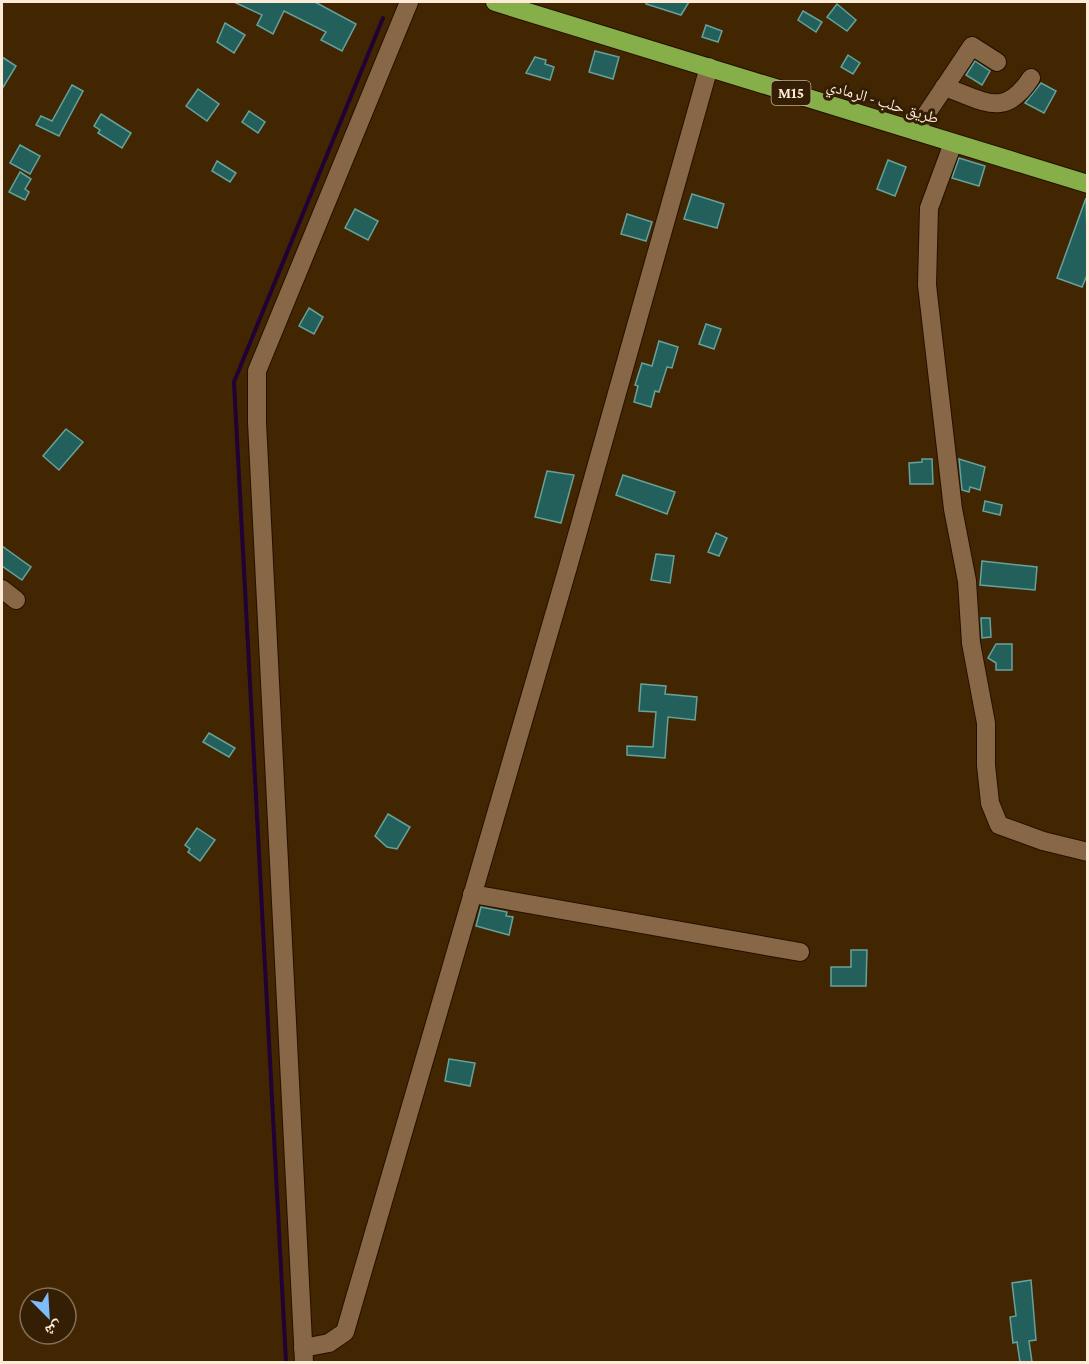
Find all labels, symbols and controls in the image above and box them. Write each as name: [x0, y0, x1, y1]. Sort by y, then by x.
street label: طريق حلب - الرمادي: [824, 76, 941, 130]
road number: M15: [772, 81, 810, 105]
north arrow: [18, 1286, 78, 1346]
text: ش: [42, 1317, 65, 1340]

